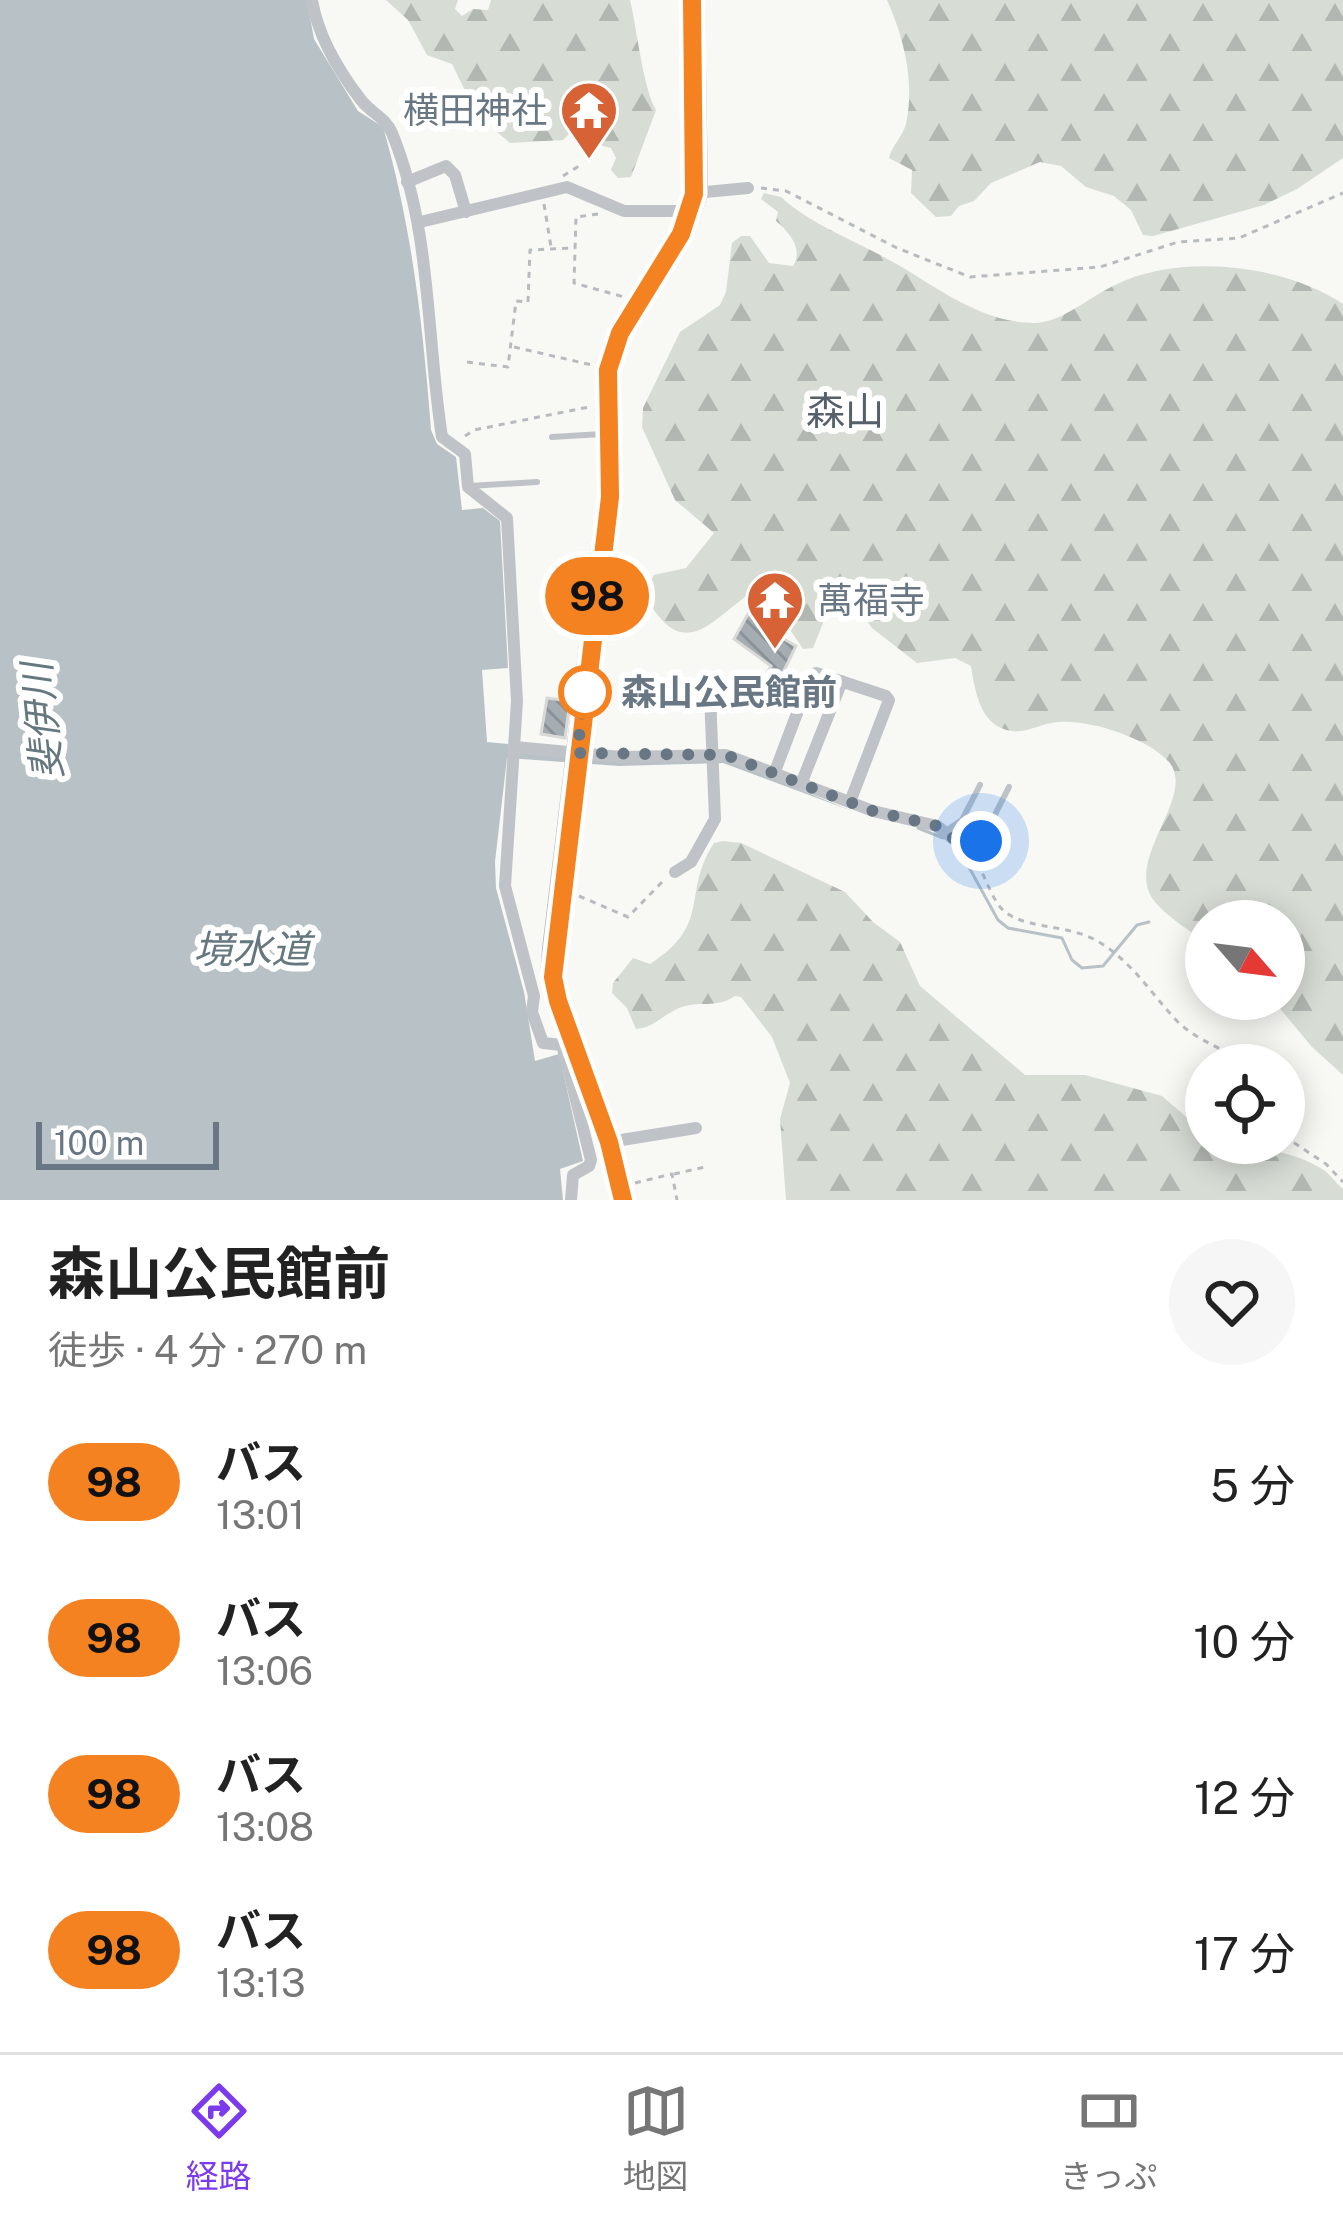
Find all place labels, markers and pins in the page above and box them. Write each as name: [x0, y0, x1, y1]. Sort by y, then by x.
temple icon: 横田神社: [558, 79, 620, 161]
place label: 横田神社: [403, 89, 547, 131]
temple icon: 萬福寺: [744, 569, 806, 651]
place label: 萬福寺: [817, 579, 925, 621]
marker: 森山公民館前: [560, 667, 610, 717]
place label: 森山公民館前: [621, 671, 837, 713]

